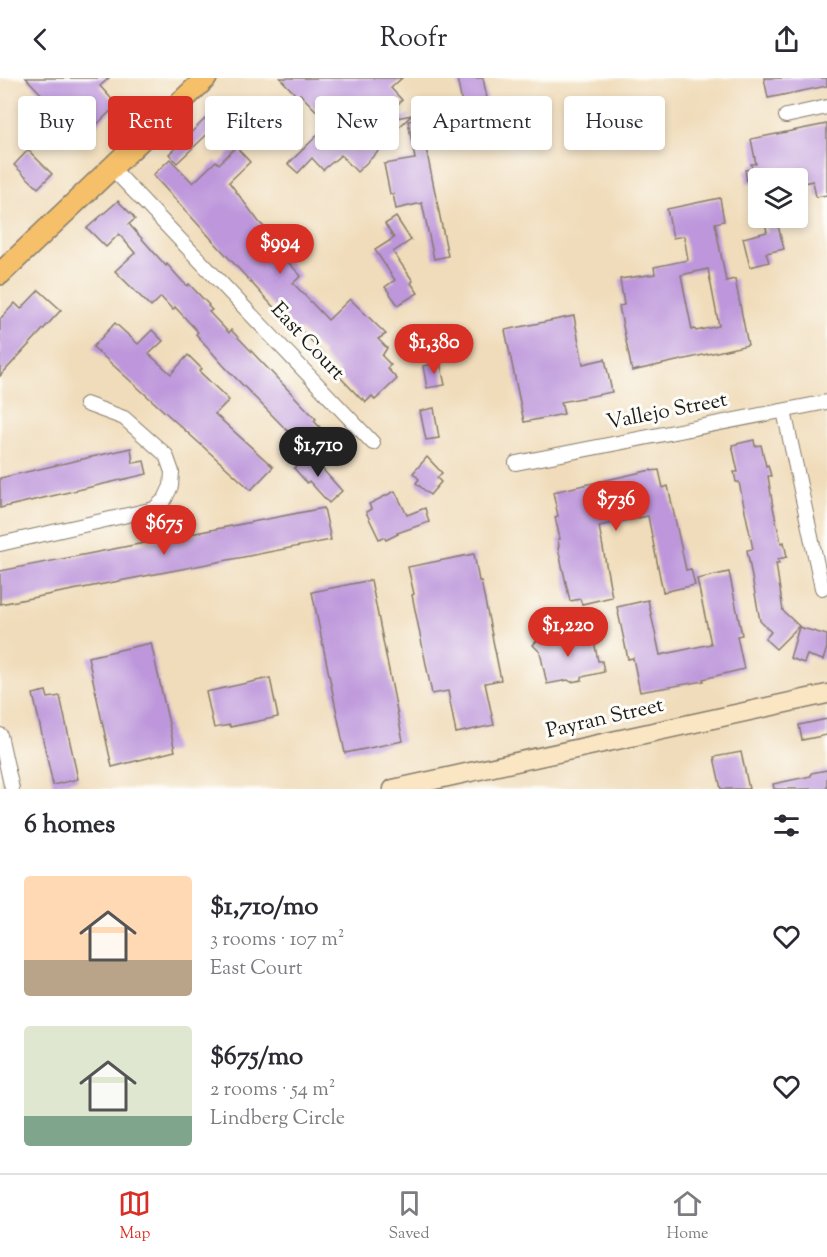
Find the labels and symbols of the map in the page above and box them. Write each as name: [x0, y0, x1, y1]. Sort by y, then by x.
pin: $994: [244, 224, 316, 275]
street label: East Court: [263, 296, 351, 388]
pin: $1,380: [385, 324, 483, 375]
street label: Vallejo Street: [604, 386, 730, 438]
pin: $1,710: [269, 427, 367, 478]
pin: $736: [580, 481, 652, 532]
pin: $675: [128, 505, 200, 556]
pin: $1,220: [519, 607, 617, 658]
street label: Payran Street: [543, 691, 667, 747]

